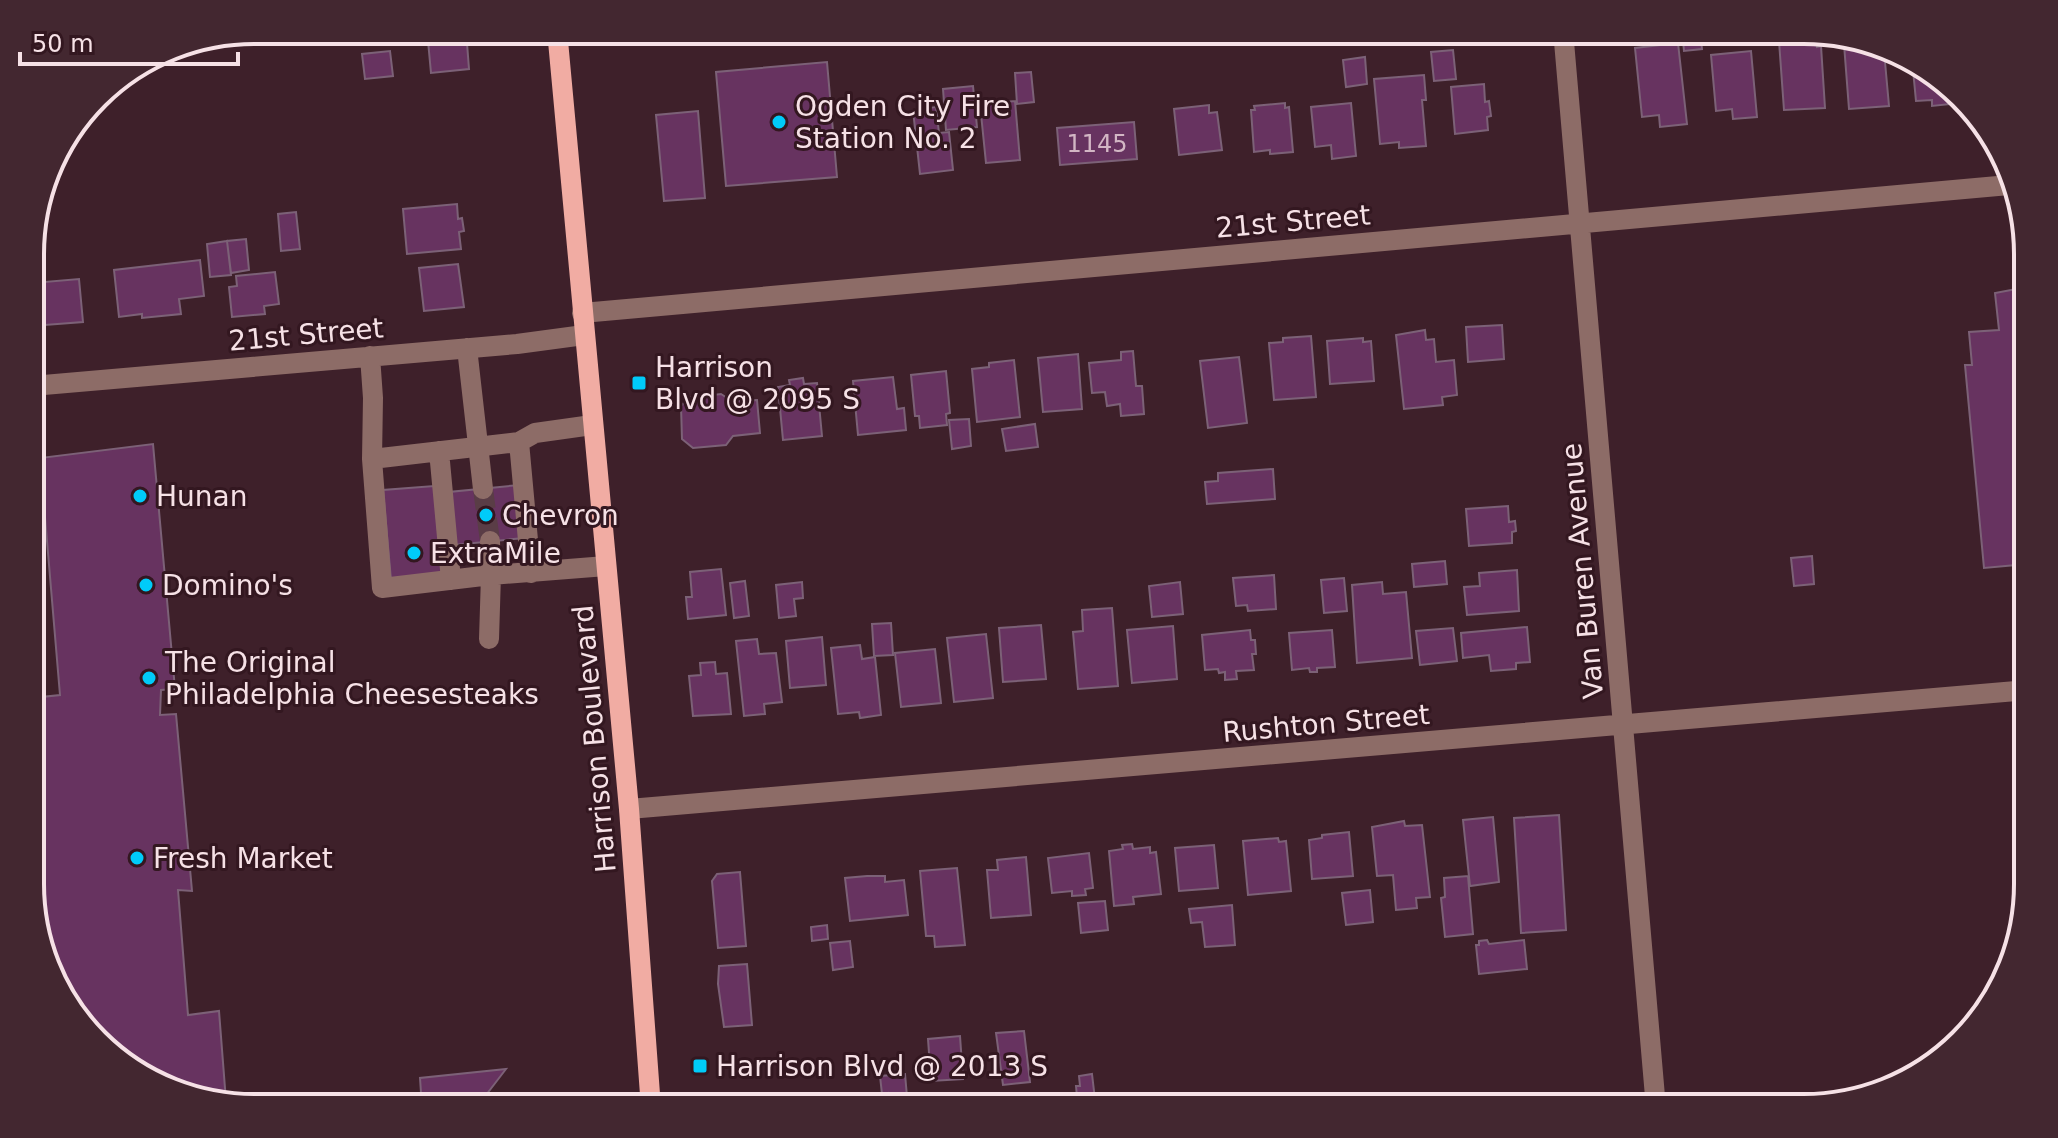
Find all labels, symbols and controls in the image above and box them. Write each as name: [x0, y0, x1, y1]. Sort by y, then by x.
scale bar: [20, 16, 238, 66]
text: 50 m: [32, 30, 94, 58]
place label: Ogden City Fire Station No. 2: [795, 90, 1010, 155]
marker: Ogden City Fire Station No. 2: [770, 113, 788, 131]
house number: 1145: [1066, 130, 1128, 158]
street label: 21st Street: [1214, 198, 1372, 245]
street label: 21st Street: [227, 311, 385, 358]
place label: Harrison Blvd @ 2095 S: [655, 351, 860, 416]
marker: Harrison Blvd @ 2095 S: [630, 374, 648, 392]
street label: Van Buren Avenue: [1555, 442, 1610, 700]
place label: Hunan: [156, 480, 247, 513]
marker: Hunan: [131, 487, 149, 505]
place label: Chevron: [502, 499, 619, 532]
marker: Chevron: [477, 506, 495, 524]
place label: ExtraMile: [430, 537, 561, 570]
marker: ExtraMile: [405, 544, 423, 562]
place label: Domino's: [162, 569, 293, 602]
marker: Domino's: [137, 576, 155, 594]
street label: Harrison Boulevard: [566, 604, 623, 874]
place label: The Original Philadelphia Cheesesteaks: [164, 646, 539, 711]
marker: The Original Philadelphia Cheesesteaks: [140, 669, 158, 687]
street label: Rushton Street: [1221, 698, 1431, 749]
place label: Fresh Market: [153, 842, 333, 875]
marker: Fresh Market: [128, 849, 146, 867]
place label: Harrison Blvd @ 2013 S: [716, 1050, 1048, 1083]
marker: Harrison Blvd @ 2013 S: [691, 1057, 709, 1075]

